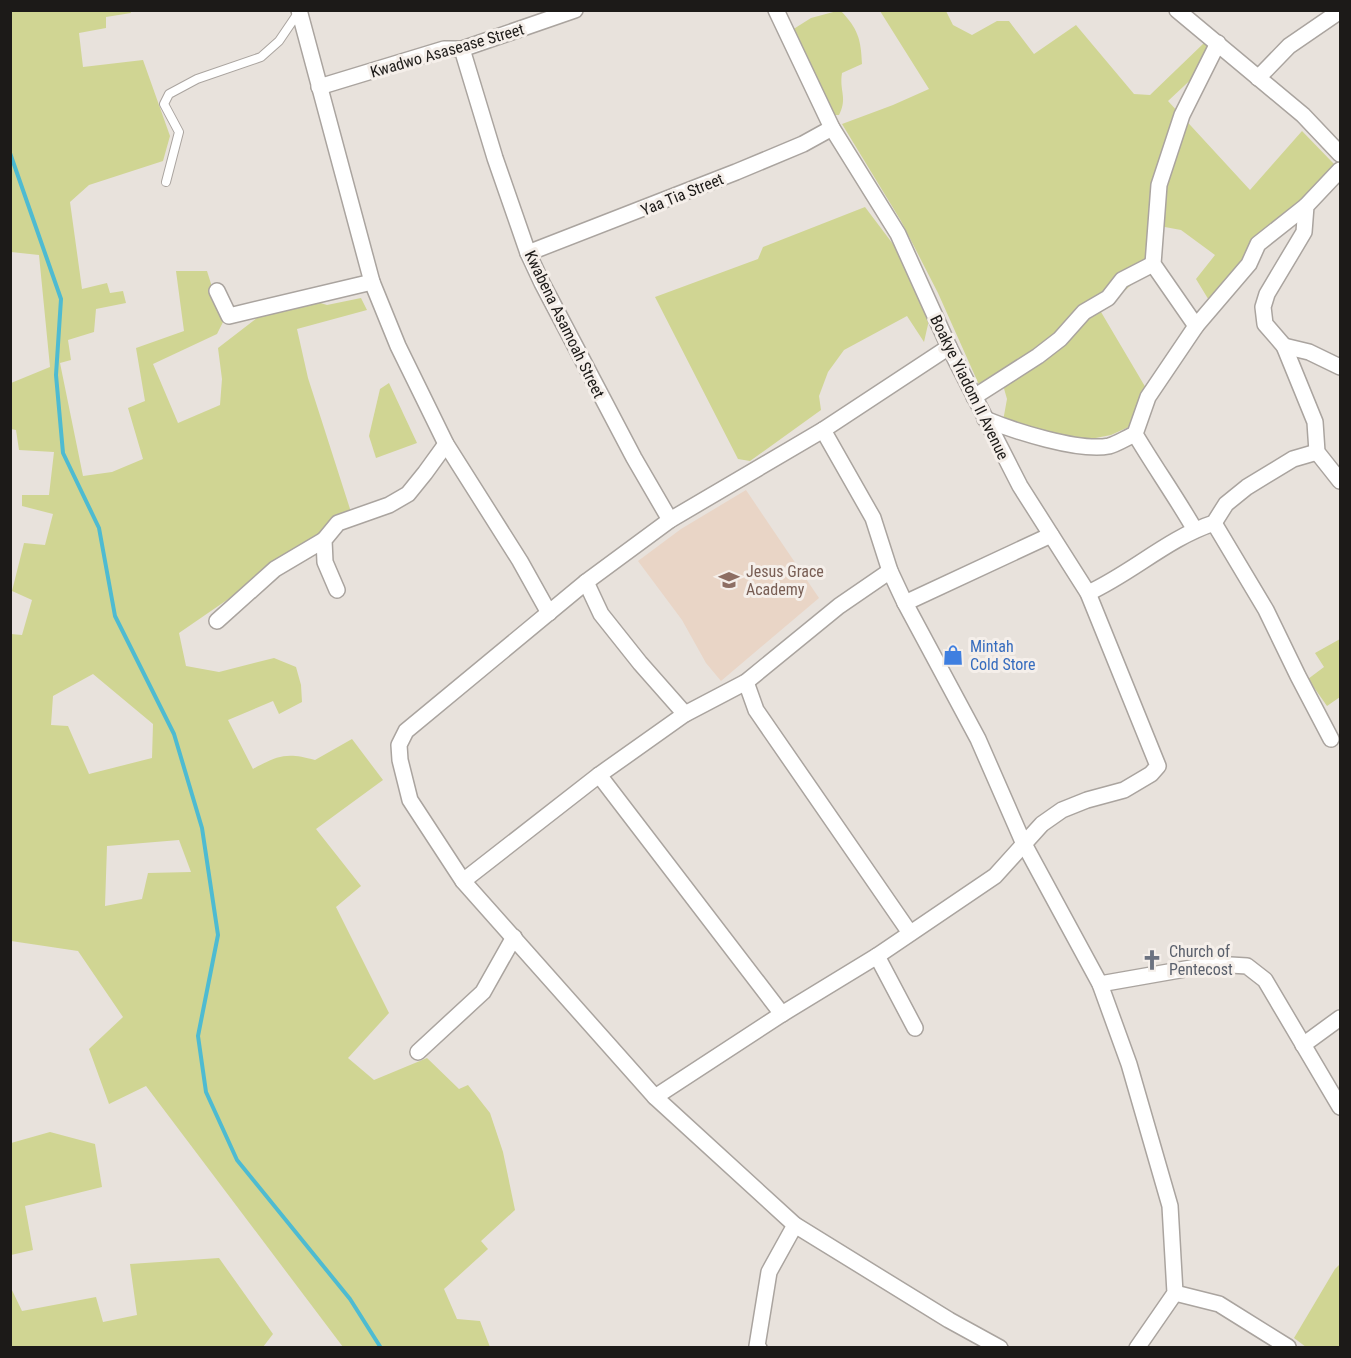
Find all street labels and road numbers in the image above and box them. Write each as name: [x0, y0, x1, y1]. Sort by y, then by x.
street label: Kwadwo Asasease Street: [368, 19, 526, 82]
street label: Yaa Tia Street: [638, 169, 726, 220]
street label: Kwabena Asamoah Street: [521, 247, 609, 401]
street label: Boakye Yiadom II Avenue: [926, 312, 1013, 463]

